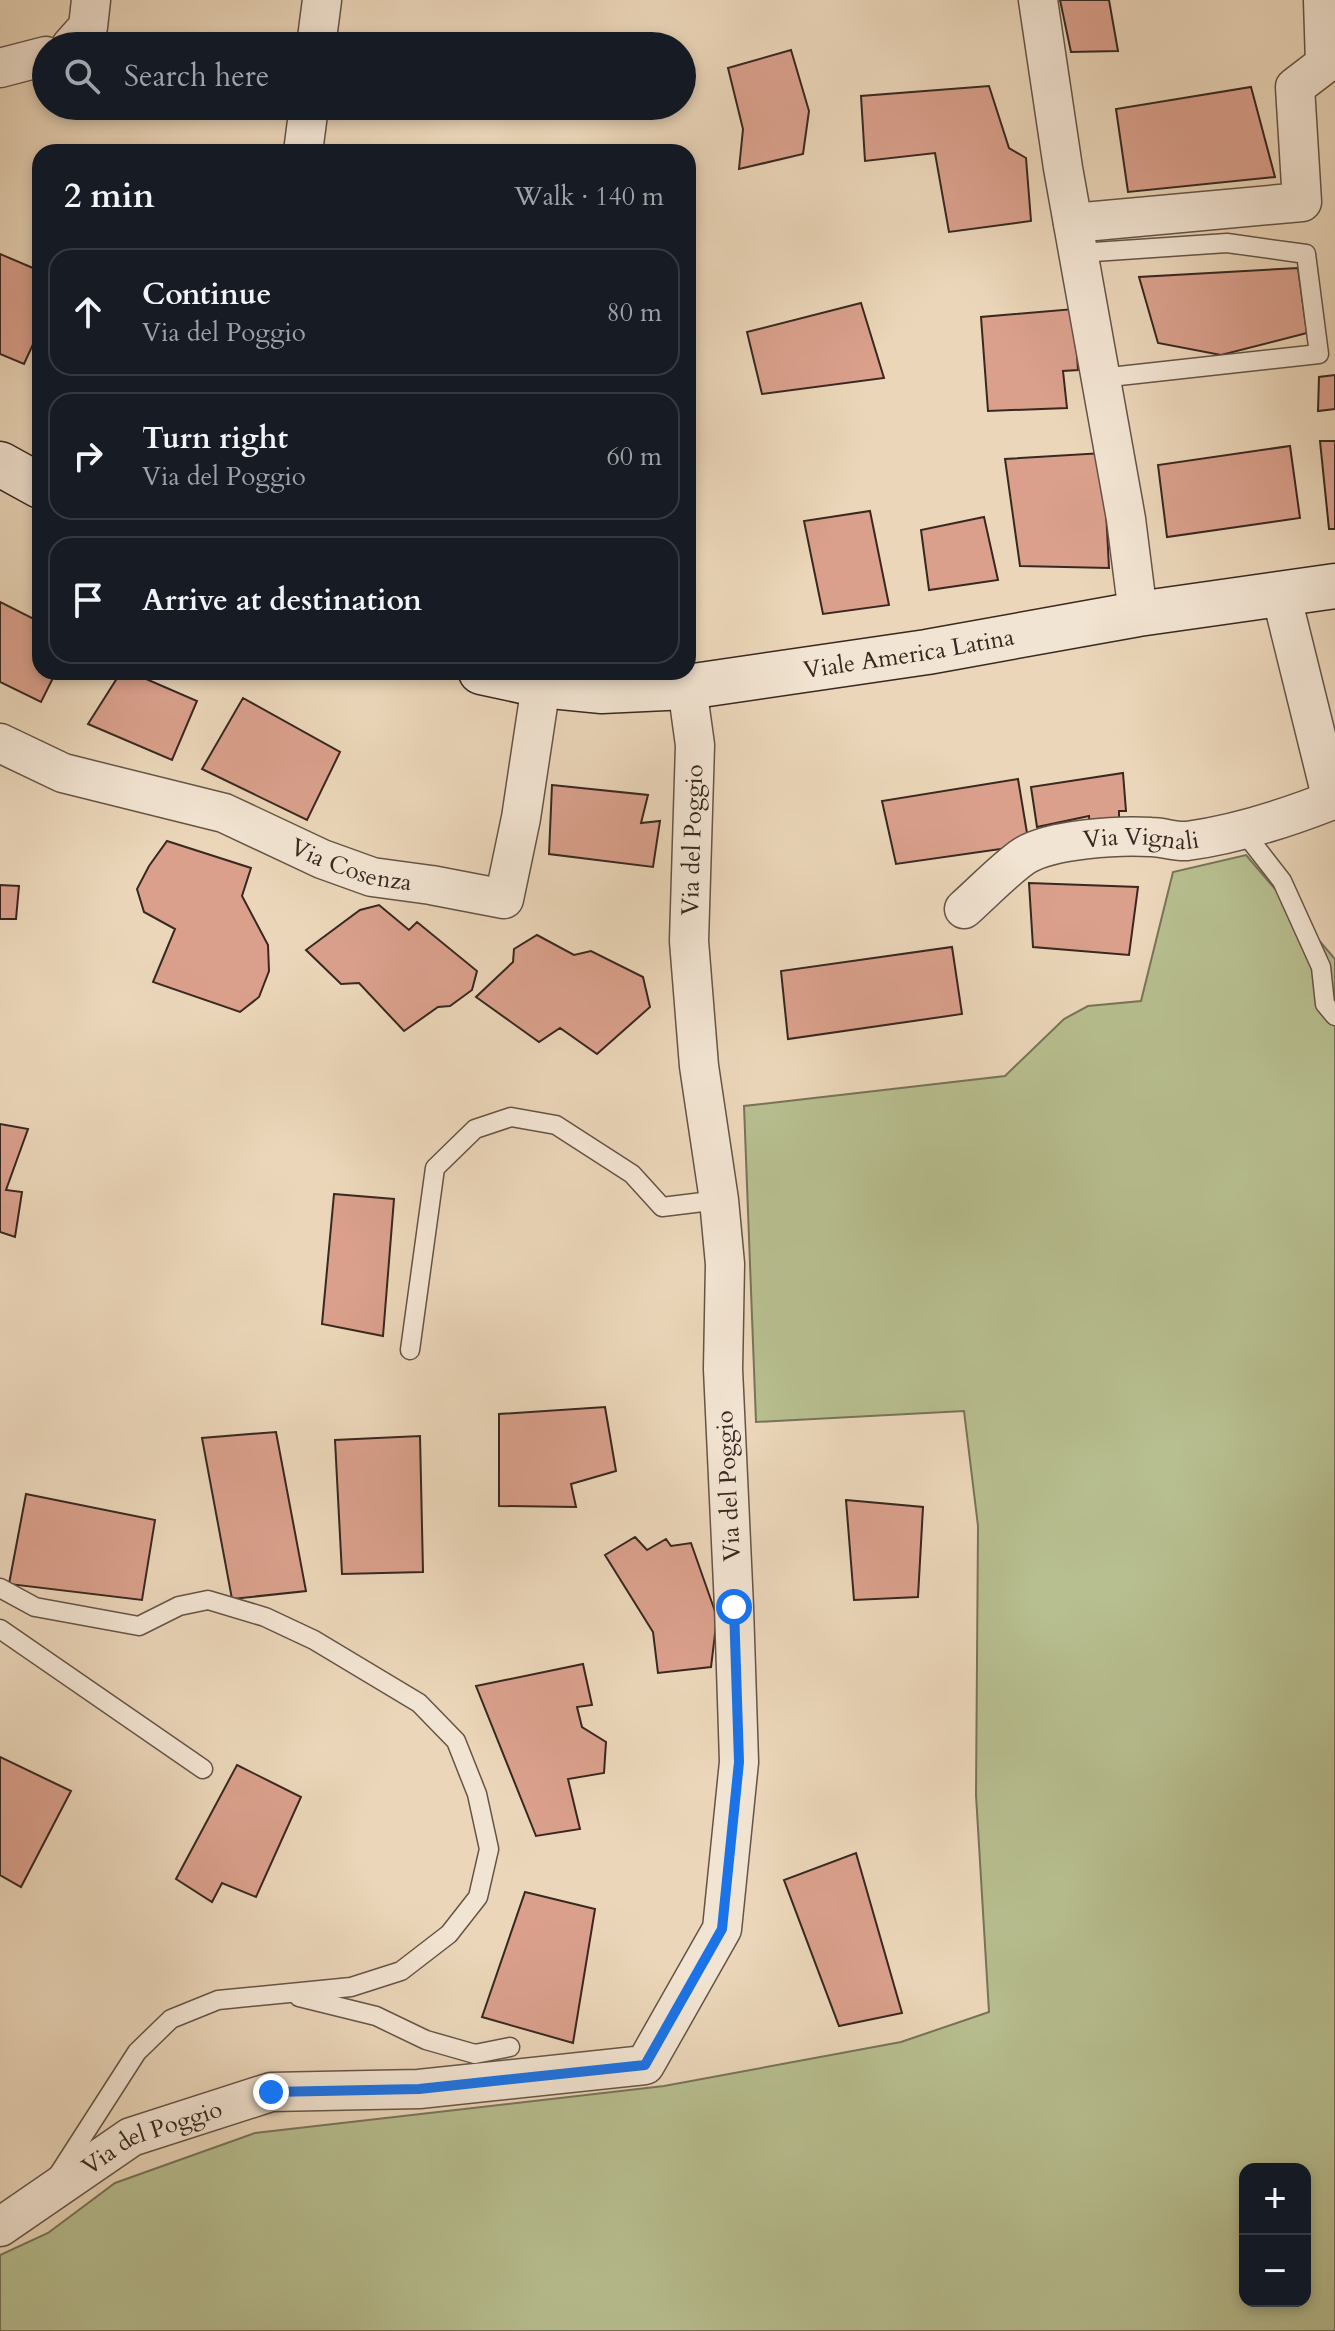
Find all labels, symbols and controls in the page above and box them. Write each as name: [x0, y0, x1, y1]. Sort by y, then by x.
search box: [32, 32, 696, 120]
icon: search: [60, 54, 104, 98]
text: Search here: [124, 56, 269, 97]
text: 2 min: [64, 173, 155, 219]
text: Walk · 140 m: [514, 179, 664, 214]
text: Continue: [142, 274, 271, 315]
icon: ahead: [66, 290, 110, 334]
text: 80 m: [606, 295, 662, 330]
text: Via del Poggio: [142, 315, 306, 350]
text: Turn right: [142, 418, 288, 459]
icon: right: [66, 434, 110, 478]
text: 60 m: [606, 439, 662, 474]
text: Via del Poggio: [142, 459, 306, 494]
icon: arrive: [66, 578, 110, 622]
text: Arrive at destination: [142, 580, 422, 621]
street label: Viale America Latina: [801, 621, 1017, 687]
street label: Via del Poggio: [674, 764, 711, 916]
street label: Via Vignali: [1082, 821, 1202, 858]
street label: Via Cosenza: [285, 830, 414, 899]
street label: Via del Poggio: [708, 1410, 749, 1562]
route start: [716, 1589, 752, 1625]
route end: [253, 2074, 289, 2110]
street label: Via del Poggio: [75, 2093, 226, 2183]
map controls: [1239, 2163, 1311, 2307]
button: +: [1239, 2163, 1311, 2235]
button: −: [1239, 2235, 1311, 2307]

